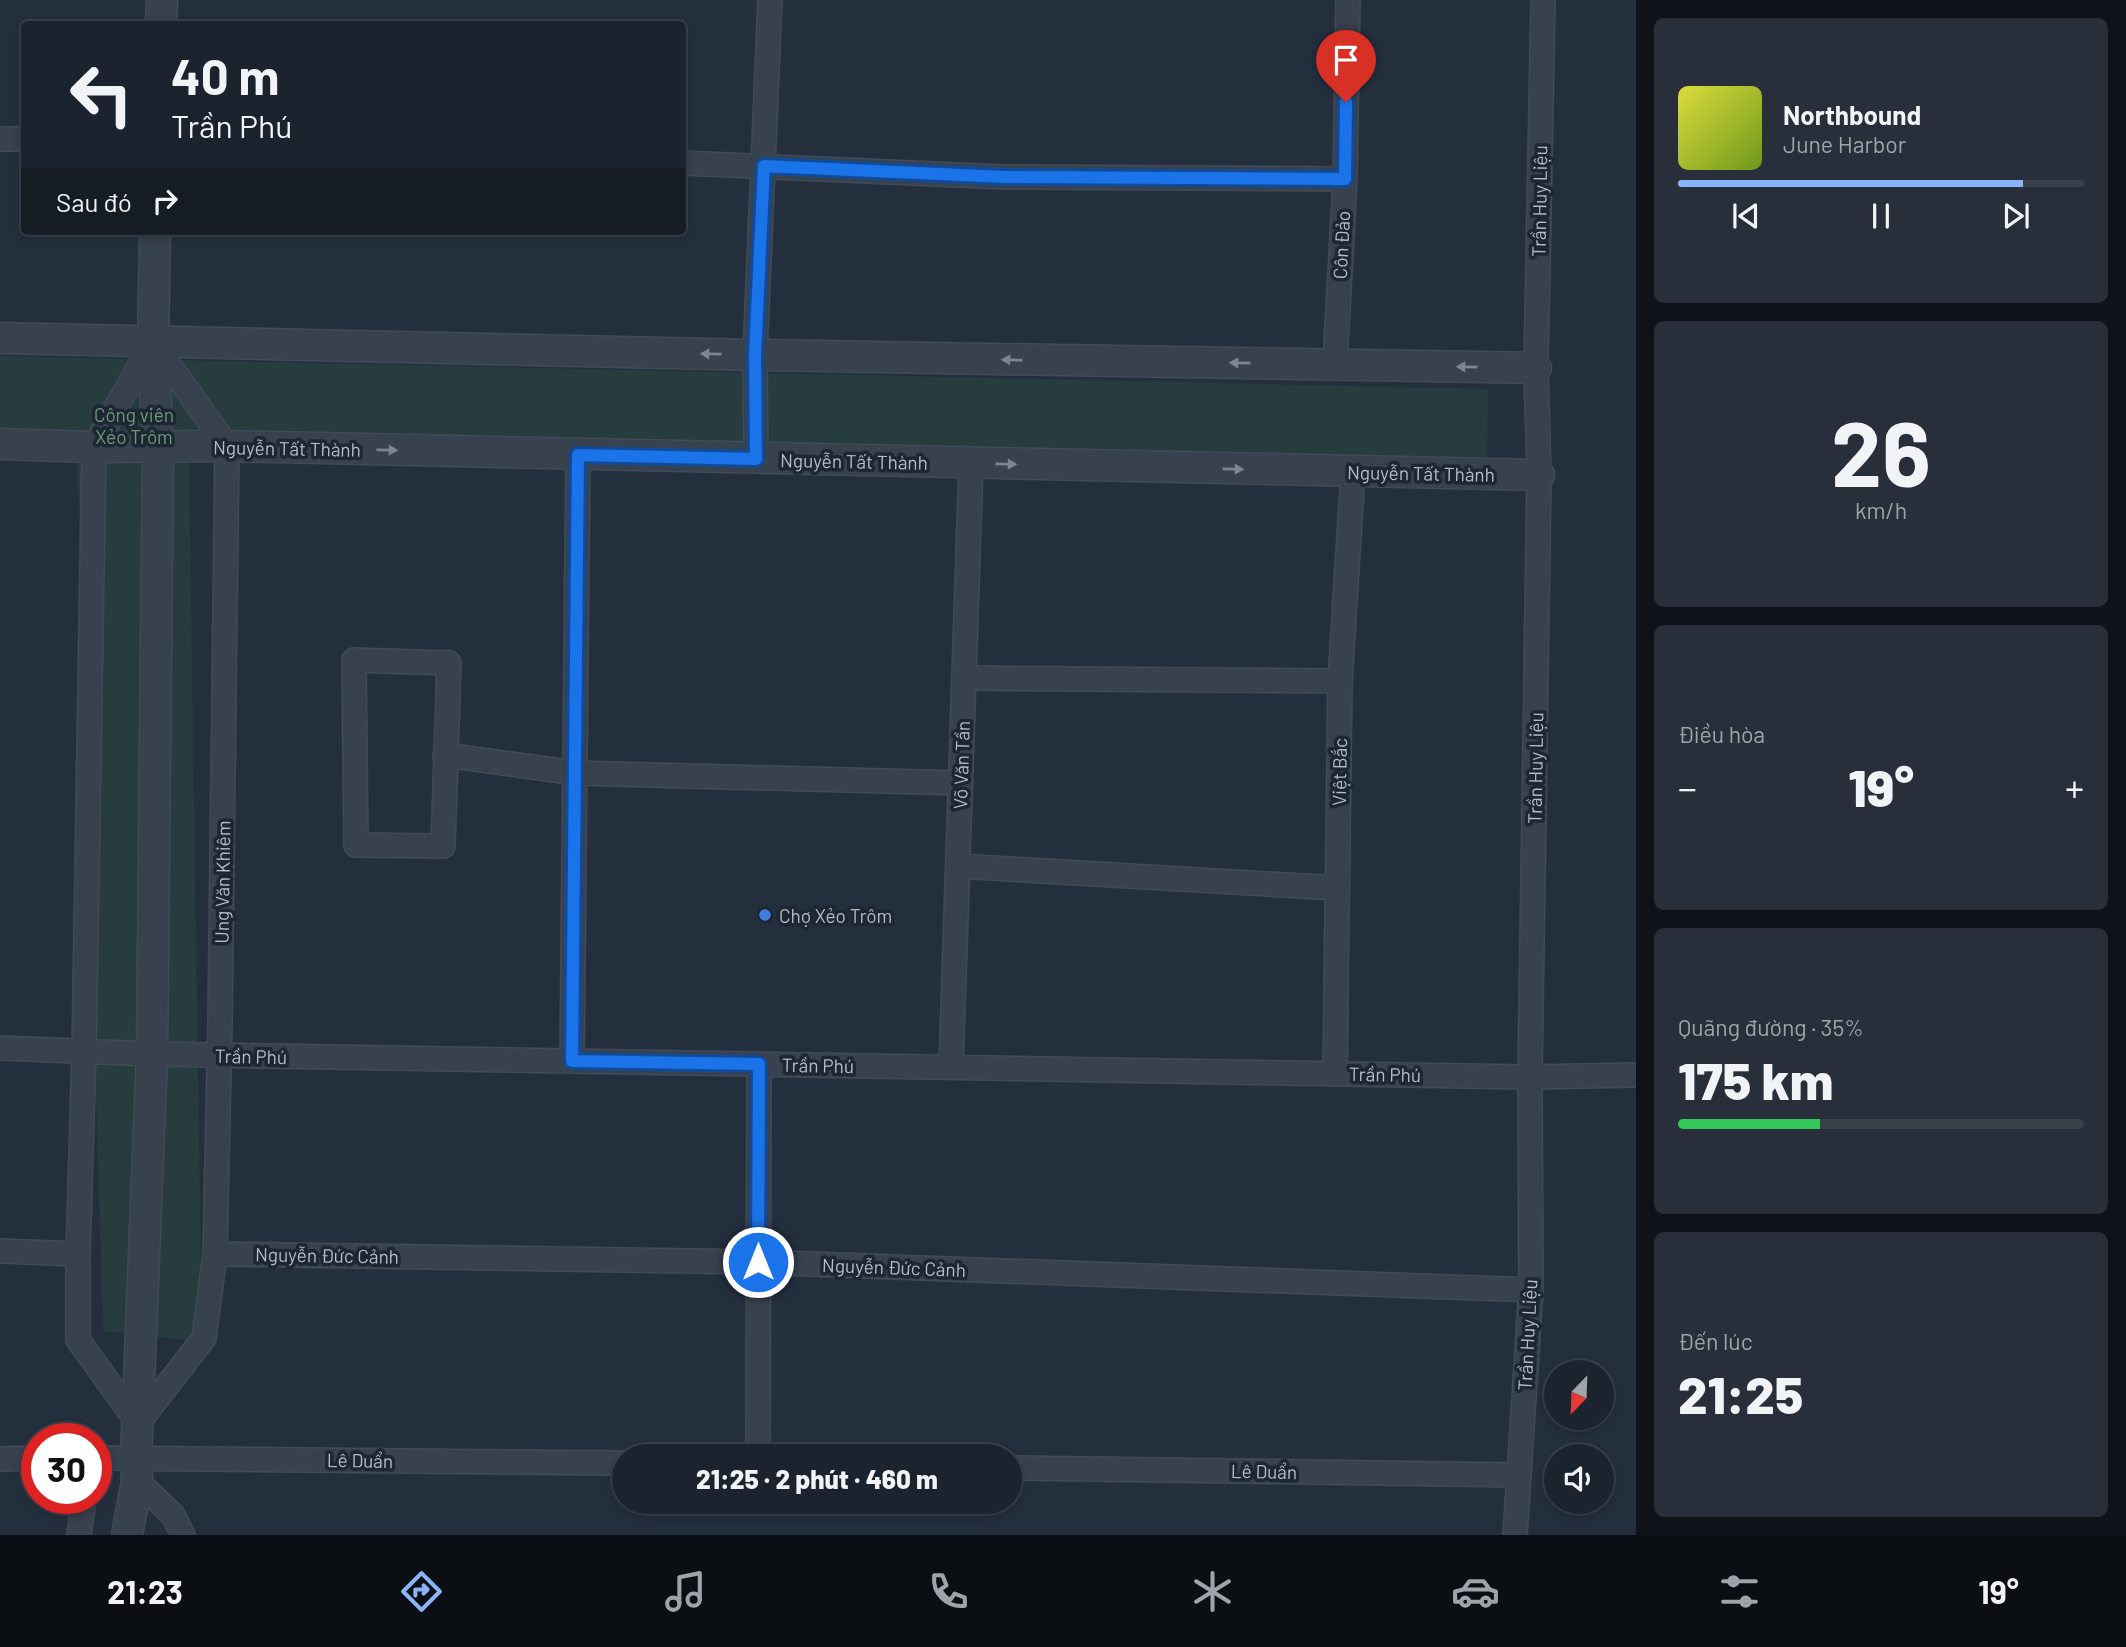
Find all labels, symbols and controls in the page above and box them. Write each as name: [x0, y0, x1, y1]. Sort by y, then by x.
pin: [1316, 30, 1376, 102]
icon: arrive: [1327, 41, 1365, 79]
text: 40 m: [171, 46, 279, 105]
icon: left: [56, 49, 147, 140]
text: Northbound: [1783, 99, 1921, 130]
text: Trần Phú: [171, 106, 293, 144]
text: June Harbor: [1783, 130, 1906, 158]
street label: Trần Huy Liệu: [1527, 145, 1551, 257]
icon: right: [146, 182, 184, 220]
text: Sau đó: [56, 186, 132, 217]
icon: previous: [1727, 197, 1765, 235]
icon: pause: [1862, 197, 1900, 235]
icon: next: [1997, 197, 2035, 235]
street label: Côn Đảo: [1328, 210, 1354, 280]
one-way arrow: [700, 349, 722, 360]
one-way arrow: [1001, 354, 1023, 365]
one-way arrow: [1229, 357, 1251, 369]
one-way arrow: [1456, 361, 1478, 373]
text: 26: [1831, 396, 1931, 505]
park label: Công viên Xẻo Trôm: [94, 403, 174, 448]
street label: Nguyễn Tất Thành: [213, 435, 361, 461]
one-way arrow: [376, 445, 398, 456]
street label: Nguyễn Tất Thành: [780, 448, 928, 474]
one-way arrow: [995, 458, 1017, 470]
street label: Nguyễn Tất Thành: [1347, 460, 1495, 486]
one-way arrow: [1223, 463, 1245, 475]
text: km/h: [1855, 496, 1907, 524]
street label: Trần Huy Liệu: [1523, 712, 1547, 824]
street label: Võ Văn Tần: [948, 720, 974, 810]
text: Điều hòa: [1678, 720, 1765, 748]
street label: Việt Bắc: [1327, 738, 1351, 806]
text: 19°: [1848, 755, 1914, 817]
text: −: [1678, 764, 1697, 810]
text: +: [2065, 764, 2084, 810]
street label: Ung Văn Khiêm: [209, 820, 235, 944]
place label: Chợ Xẻo Trôm: [779, 904, 892, 927]
marker: Chợ Xẻo Trôm: [757, 907, 773, 923]
text: Quãng đường · 35%: [1678, 1013, 1864, 1041]
street label: Trần Phú: [215, 1044, 287, 1068]
text: 175 km: [1678, 1048, 1834, 1110]
street label: Trần Phú: [782, 1053, 854, 1077]
street label: Trần Phú: [1349, 1062, 1421, 1086]
position arrow: [721, 1225, 795, 1299]
street label: Nguyễn Đức Cảnh: [255, 1242, 399, 1268]
street label: Nguyễn Đức Cảnh: [822, 1253, 966, 1281]
street label: Trần Huy Liệu: [1513, 1279, 1541, 1391]
text: Đến lúc: [1678, 1327, 1753, 1355]
north arrow: [1544, 1360, 1614, 1430]
map controls: [1544, 1360, 1614, 1514]
text: 21:25: [1678, 1362, 1803, 1424]
speed limit sign: 30: [21, 1423, 112, 1514]
button: sound: [1544, 1444, 1614, 1514]
street label: Lê Duẩn: [327, 1448, 393, 1472]
street label: Lê Duẩn: [1231, 1459, 1297, 1483]
text: 21:25 · 2 phút · 460 m: [696, 1463, 938, 1494]
icon: directions: [397, 1567, 446, 1616]
icon: music: [661, 1567, 710, 1616]
icon: phone: [924, 1567, 973, 1616]
icon: climate: [1188, 1567, 1237, 1616]
icon: car: [1451, 1567, 1500, 1616]
icon: filters: [1715, 1567, 1764, 1616]
text: 21:23: [107, 1572, 183, 1610]
text: 19°: [1978, 1572, 2019, 1610]

